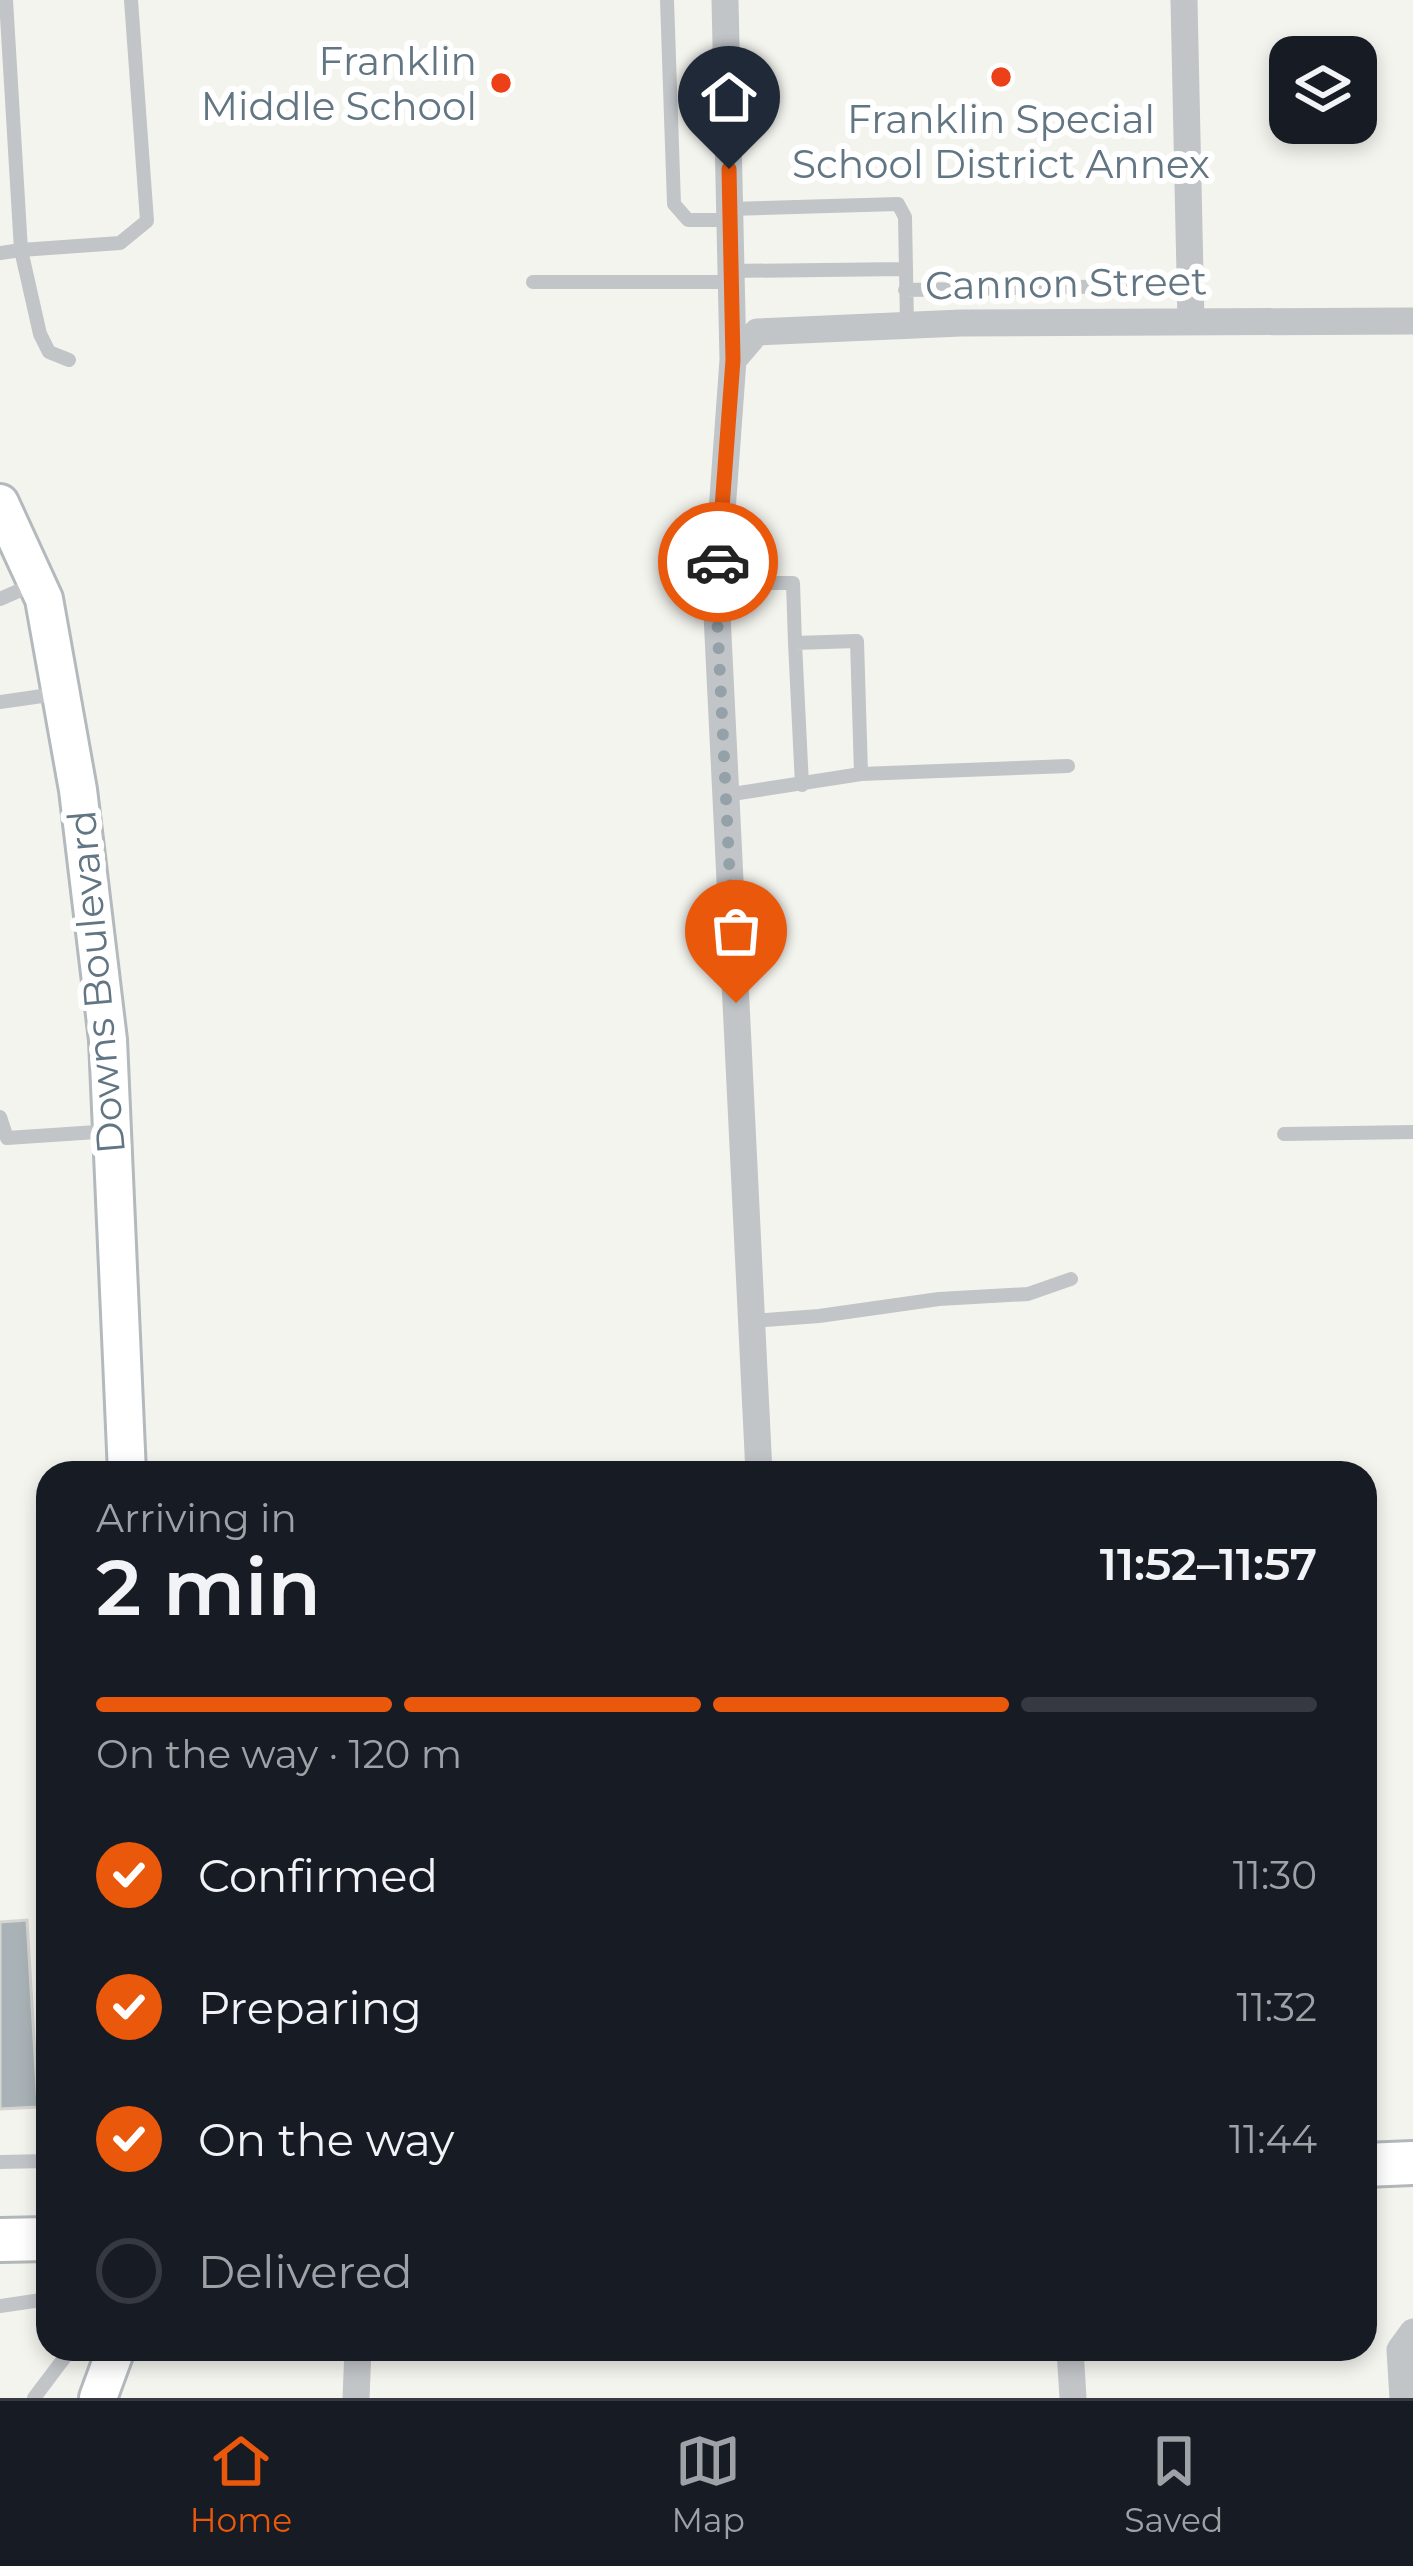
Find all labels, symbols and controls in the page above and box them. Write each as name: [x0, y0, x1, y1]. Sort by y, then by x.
map controls: [1269, 36, 1377, 144]
button: layers: [1269, 36, 1377, 144]
place label: Franklin Middle School: [201, 37, 477, 130]
pin: [678, 46, 780, 169]
icon: home: [696, 64, 762, 130]
marker: Franklin Special School District Annex: [988, 64, 1014, 90]
marker: Franklin Middle School: [488, 70, 514, 96]
place label: Franklin Special School District Annex: [792, 95, 1210, 188]
street label: Cannon Street: [925, 257, 1207, 309]
courier: [658, 502, 778, 622]
icon: car: [685, 529, 751, 595]
street label: Downs Boulevard: [57, 808, 135, 1156]
pin: [685, 880, 787, 1003]
icon: bag: [703, 898, 769, 964]
text: Arriving in: [96, 1494, 297, 1542]
text: 11:52–11:57: [1100, 1536, 1317, 1591]
text: 2 min: [96, 1539, 321, 1635]
text: On the way · 120 m: [96, 1730, 462, 1778]
icon: check: [96, 1842, 162, 1908]
text: Confirmed: [198, 1848, 438, 1903]
text: 11:30: [1233, 1851, 1317, 1899]
icon: check: [96, 1974, 162, 2040]
text: Preparing: [198, 1980, 422, 2035]
text: 11:32: [1237, 1983, 1317, 2031]
icon: check: [96, 2106, 162, 2172]
text: On the way: [198, 2112, 454, 2167]
text: 11:44: [1229, 2115, 1317, 2163]
text: Delivered: [198, 2244, 413, 2299]
tab: Home: [190, 2428, 292, 2540]
tab: Map: [671, 2428, 745, 2540]
tab: Saved: [1124, 2428, 1223, 2540]

